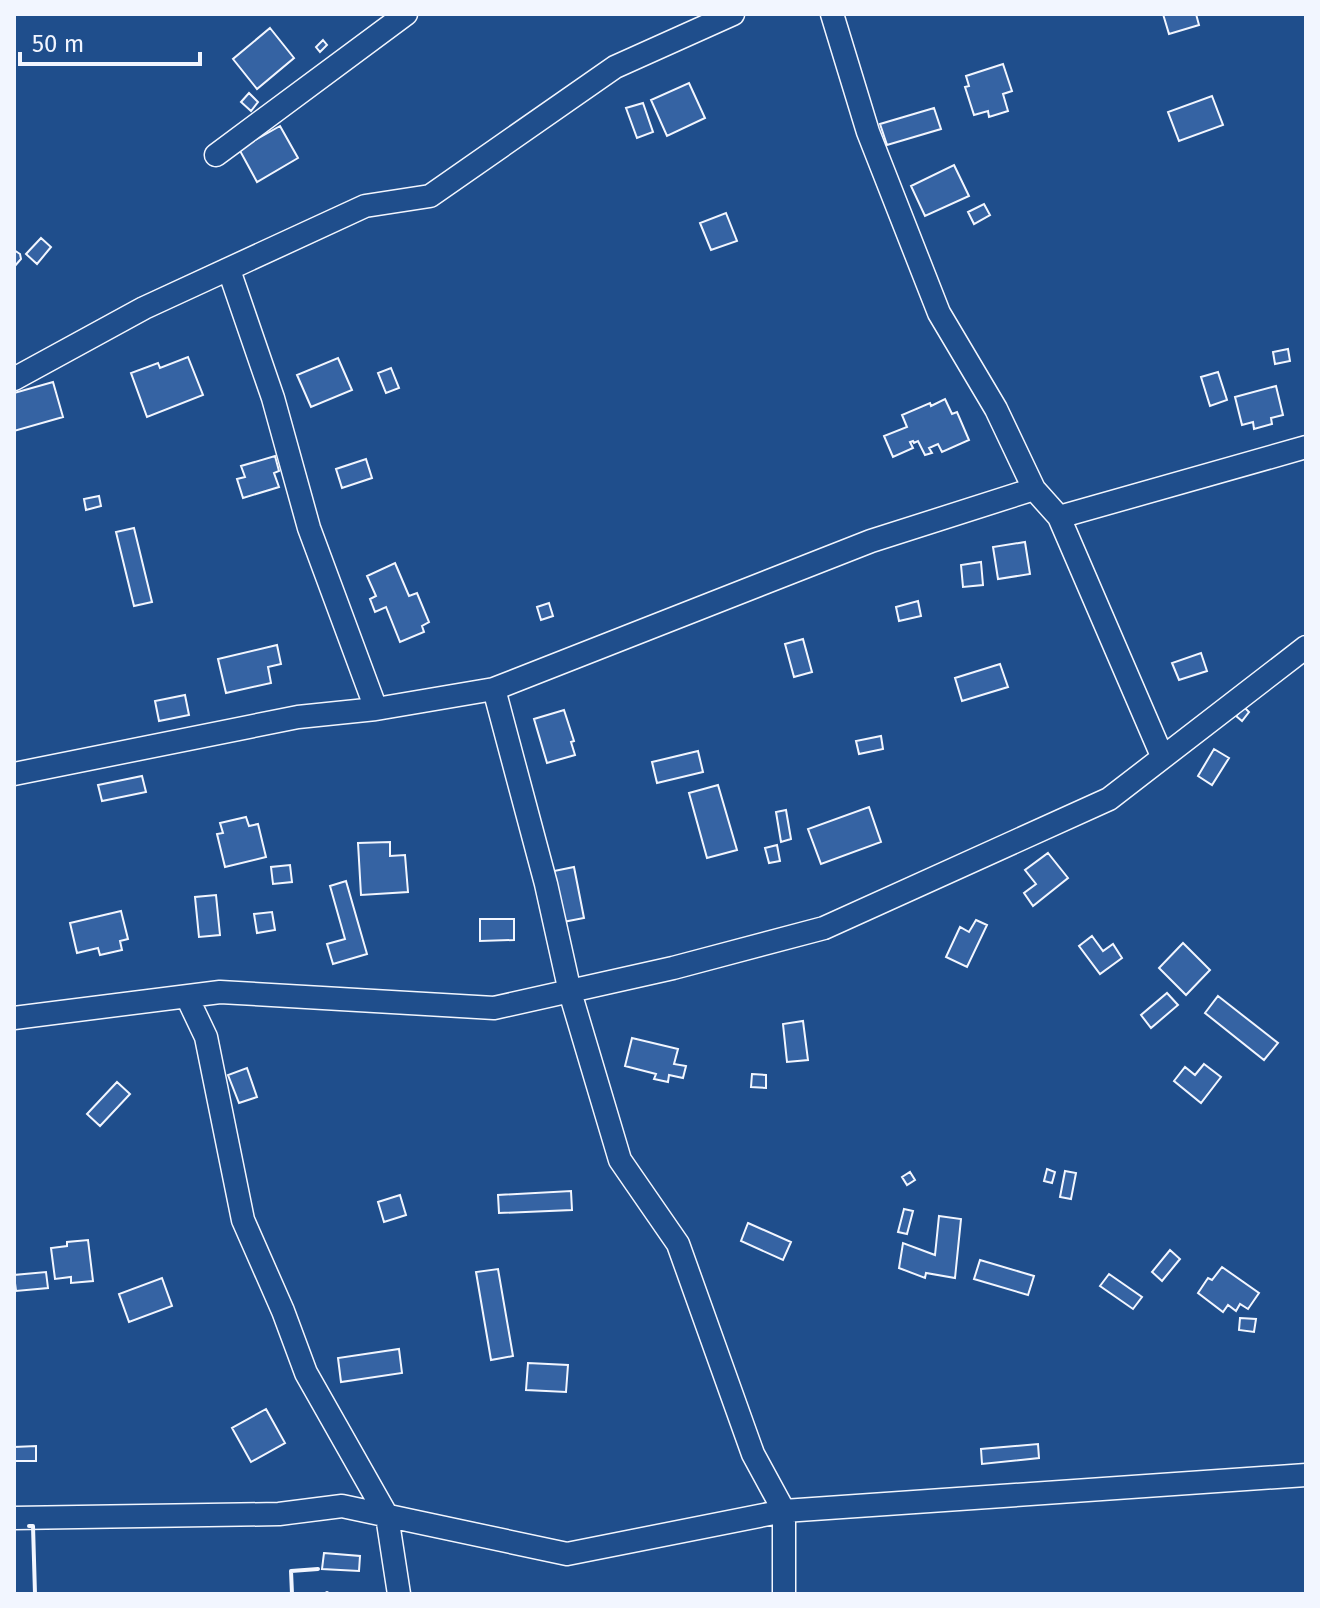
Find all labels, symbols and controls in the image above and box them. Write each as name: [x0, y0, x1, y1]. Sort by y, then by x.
scale bar: [20, 16, 200, 66]
text: 50 m: [32, 30, 84, 58]

